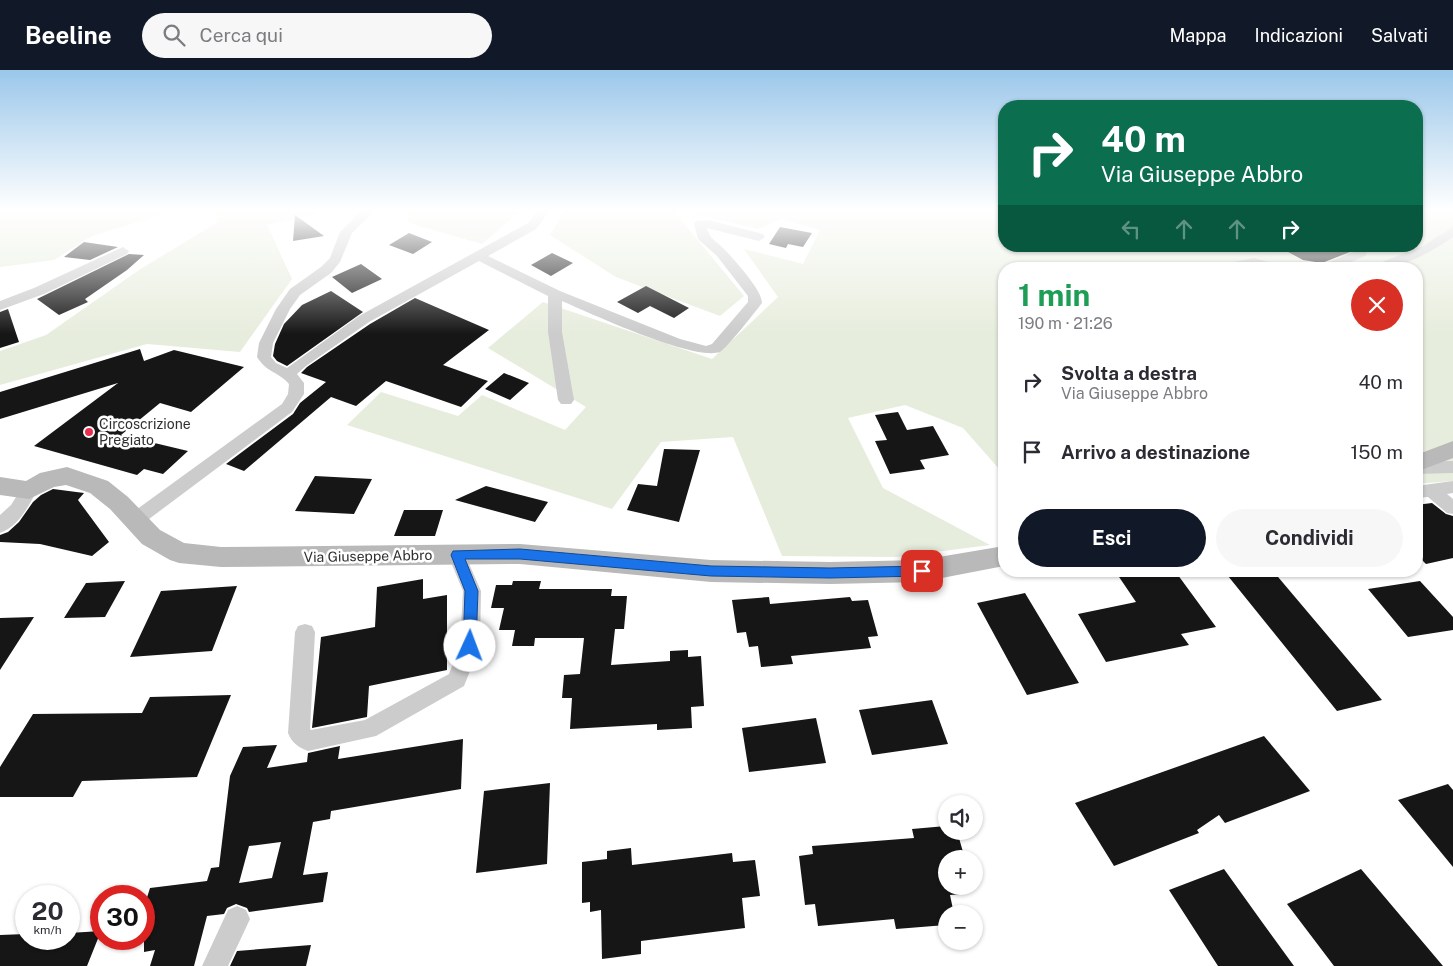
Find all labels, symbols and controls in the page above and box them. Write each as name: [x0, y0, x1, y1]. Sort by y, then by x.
search box: [142, 13, 492, 58]
text: Beeline: [25, 21, 112, 49]
icon: search: [160, 21, 188, 49]
text: Cerca qui: [200, 24, 283, 46]
text: Mappa: [1169, 25, 1227, 46]
text: Indicazioni: [1255, 25, 1343, 46]
text: Salvati: [1371, 25, 1428, 46]
text: 40 m: [1101, 119, 1186, 160]
icon: right: [1018, 120, 1083, 185]
text: Via Giuseppe Abbro: [1101, 161, 1303, 187]
icon: left: [1117, 215, 1145, 243]
icon: ahead: [1170, 215, 1198, 243]
icon: ahead: [1223, 215, 1251, 243]
icon: right: [1276, 215, 1304, 243]
text: 1 min: [1018, 277, 1090, 313]
button: close: [1351, 279, 1403, 331]
text: 190 m · 21:26: [1018, 314, 1113, 333]
text: Svolta a destra: [1061, 362, 1197, 384]
icon: right: [1018, 368, 1046, 396]
text: 40 m: [1358, 371, 1403, 393]
text: Via Giuseppe Abbro: [1061, 384, 1208, 403]
place label: Circoscrizione Pregiato: [99, 416, 191, 448]
marker: Circoscrizione Pregiato: [83, 426, 95, 438]
icon: arrive: [1018, 438, 1046, 466]
text: Arrivo a destinazione: [1061, 441, 1250, 463]
text: 150 m: [1350, 441, 1403, 463]
button: Esci: [1018, 509, 1206, 567]
button: Condividi: [1216, 509, 1403, 567]
street label: Via Giuseppe Abbro: [304, 547, 433, 565]
pin: [901, 550, 943, 592]
icon: arrive: [908, 557, 936, 585]
position arrow: [443, 619, 495, 671]
map controls: [938, 795, 983, 950]
button: sound: [938, 795, 983, 840]
button: +: [938, 850, 983, 895]
speed limit sign: 30: [90, 885, 155, 950]
text: 20: [32, 896, 64, 926]
button: −: [938, 905, 983, 950]
text: km/h: [33, 923, 62, 937]

